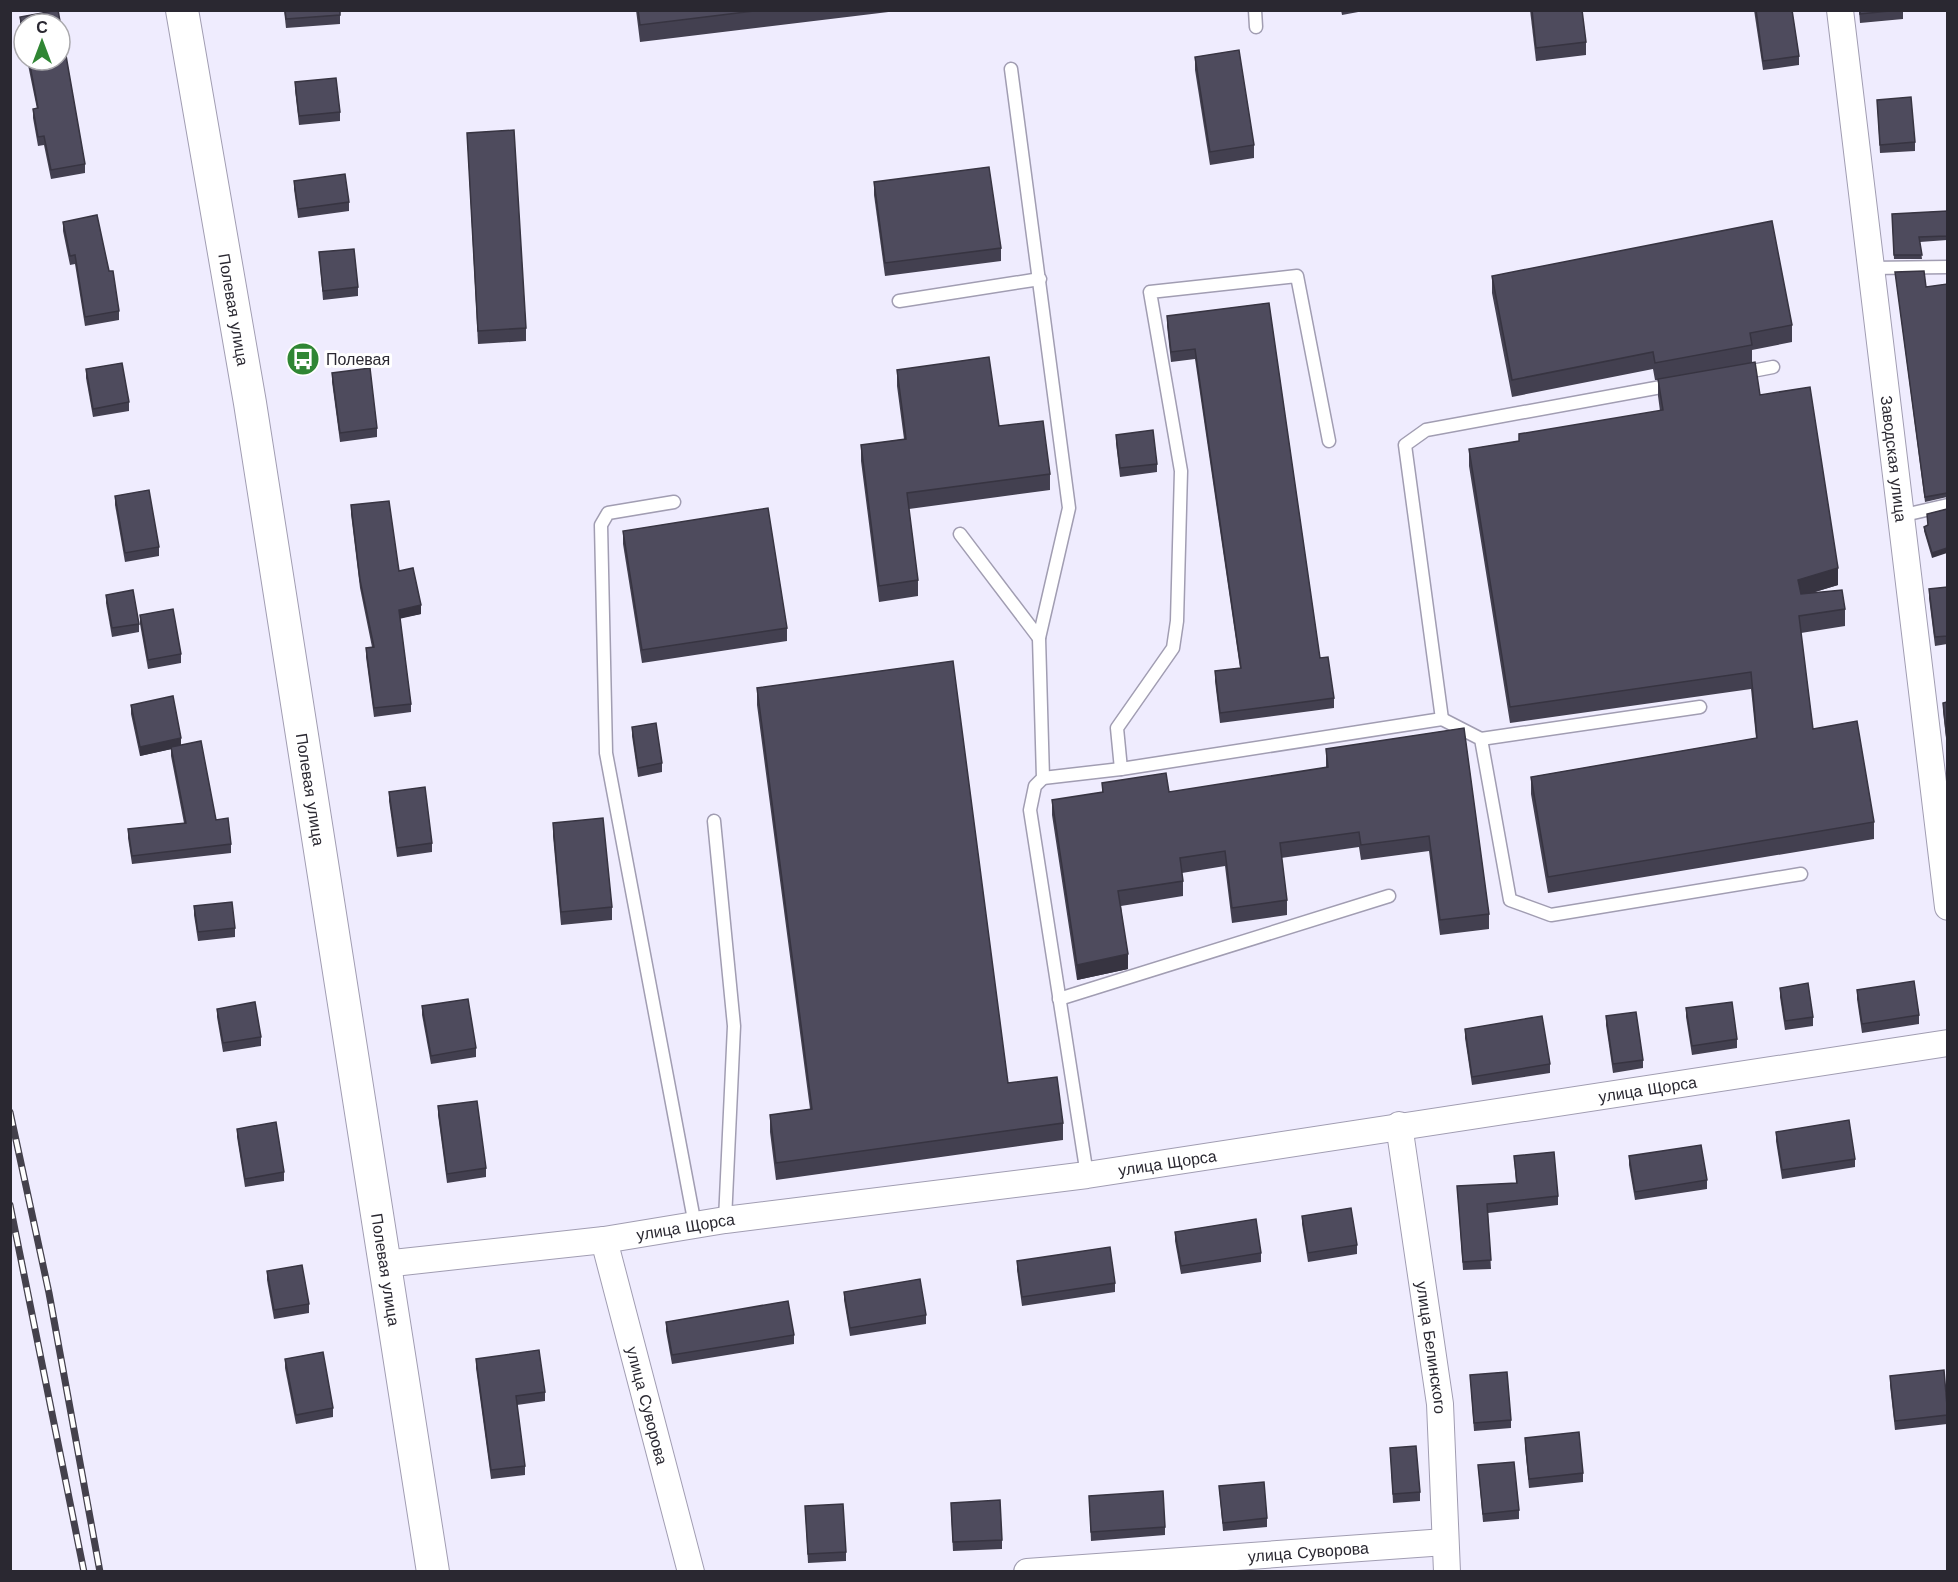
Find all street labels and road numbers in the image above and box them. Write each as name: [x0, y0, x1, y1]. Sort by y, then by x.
street label: Полевая улица: [215, 252, 253, 367]
street label: Заводская улица: [1877, 394, 1911, 523]
street label: Полевая улица: [292, 732, 329, 847]
street label: улица Щорса: [1597, 1072, 1698, 1106]
street label: улица Щорса: [1117, 1146, 1218, 1180]
street label: улица Щорса: [635, 1209, 736, 1244]
street label: Полевая улица: [367, 1212, 404, 1327]
street label: улица Белинского: [1413, 1280, 1450, 1414]
street label: улица Суворова: [623, 1344, 672, 1467]
street label: улица Суворова: [1247, 1538, 1370, 1566]

